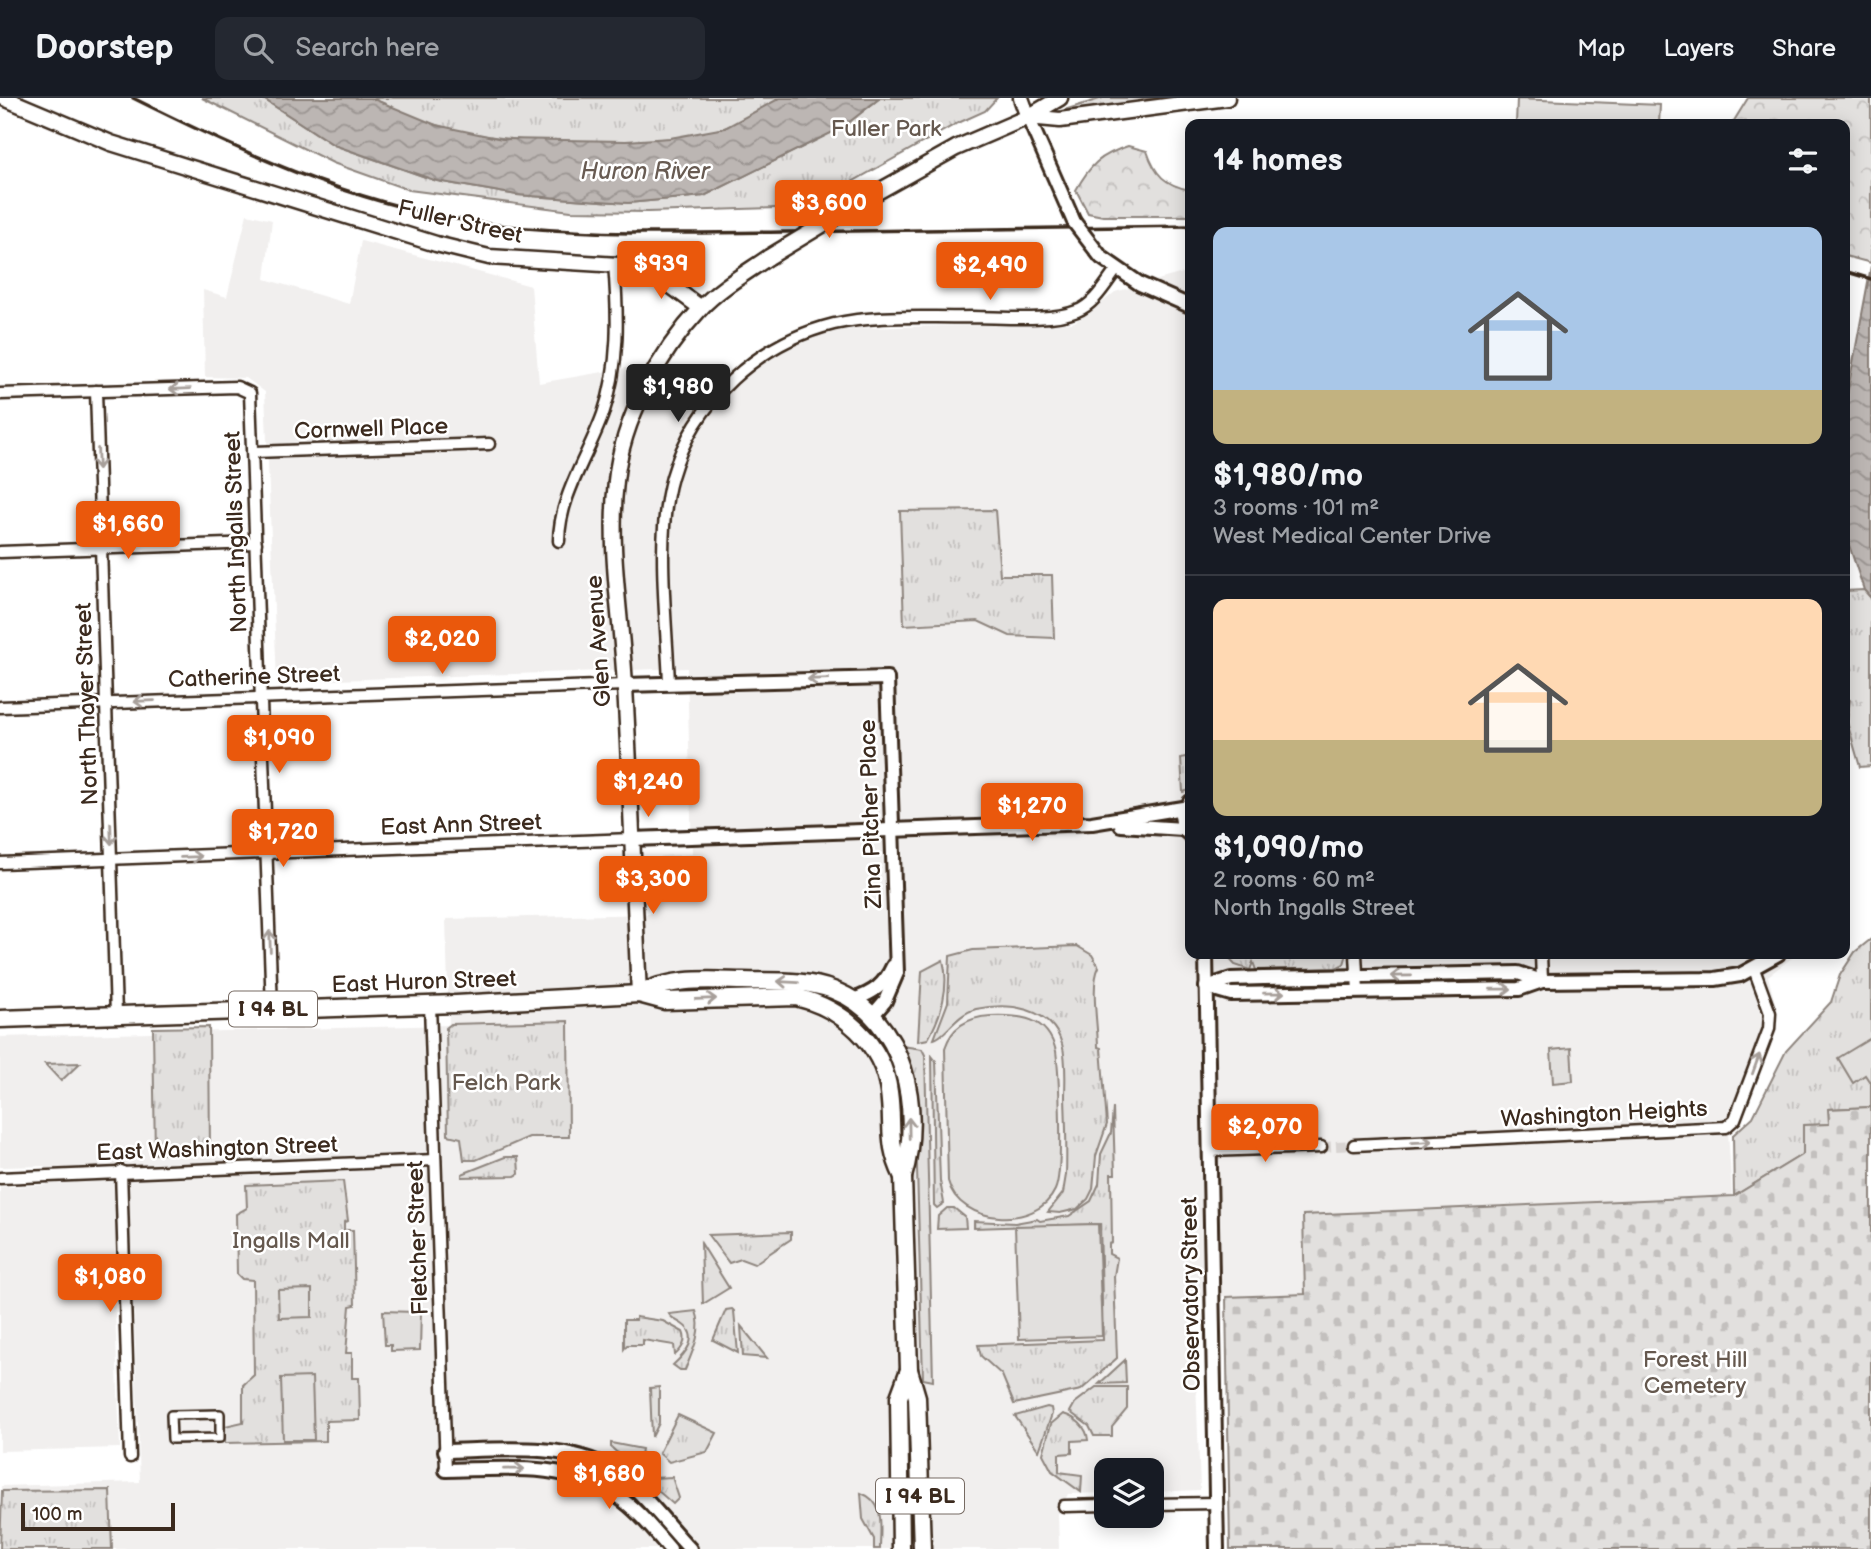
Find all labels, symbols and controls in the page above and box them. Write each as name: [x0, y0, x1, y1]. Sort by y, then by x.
search box: [215, 17, 705, 80]
text: Doorstep: [35, 28, 173, 68]
icon: search: [239, 29, 277, 67]
text: Search here: [295, 33, 439, 64]
text: Map: [1577, 34, 1625, 63]
text: Layers: [1663, 34, 1734, 63]
text: Share: [1772, 34, 1836, 63]
park label: Fuller Park: [831, 115, 942, 143]
icon: filters: [1784, 142, 1822, 180]
text: 14 homes: [1213, 143, 1342, 179]
water label: Huron River: [581, 157, 712, 186]
pin: $3,600: [772, 180, 886, 240]
text: $3,600: [791, 189, 867, 217]
street label: Fuller Street: [395, 194, 525, 250]
pin: $939: [620, 242, 702, 301]
pin: $2,490: [933, 242, 1047, 302]
text: $939: [633, 250, 689, 278]
text: $2,490: [952, 251, 1028, 279]
icon: home: [1455, 273, 1581, 399]
pin: $1,980: [621, 364, 735, 424]
text: $1,980: [642, 373, 714, 401]
one-way arrow: [169, 382, 192, 395]
street label: Cornwell Place: [293, 412, 449, 446]
street label: North Ingalls Street: [218, 431, 254, 633]
one-way arrow: [92, 448, 105, 471]
text: $1,980/mo: [1213, 458, 1363, 494]
text: 3 rooms · 101 m²: [1213, 494, 1379, 522]
pin: $1,660: [71, 502, 185, 561]
text: $1,660: [92, 510, 164, 538]
text: West Medical Center Drive: [1213, 522, 1491, 550]
street label: Glen Avenue: [580, 574, 618, 708]
street label: North Thayer Street: [69, 602, 105, 806]
pin: $2,020: [385, 616, 499, 676]
text: $2,020: [404, 625, 480, 653]
icon: home: [1455, 645, 1581, 771]
street label: Catherine Street: [168, 660, 340, 694]
one-way arrow: [807, 672, 830, 686]
one-way arrow: [132, 695, 155, 708]
pin: $1,090: [222, 716, 336, 775]
street label: Zina Pitcher Place: [854, 719, 888, 910]
text: $1,090: [243, 724, 315, 752]
pin: $1,240: [591, 760, 705, 819]
text: $1,240: [613, 768, 683, 796]
pin: $1,270: [975, 784, 1089, 843]
text: $1,270: [997, 792, 1067, 820]
street label: East Ann Street: [380, 808, 542, 842]
pin: $1,720: [226, 810, 340, 869]
text: $1,720: [248, 818, 318, 846]
one-way arrow: [104, 822, 117, 845]
text: $1,090/mo: [1213, 830, 1364, 866]
one-way arrow: [179, 850, 202, 863]
pin: $3,300: [596, 856, 710, 916]
text: $3,300: [615, 865, 691, 893]
text: 2 rooms · 60 m²: [1213, 866, 1375, 894]
text: North Ingalls Street: [1213, 894, 1415, 922]
one-way arrow: [263, 930, 277, 953]
street label: East Huron Street: [331, 965, 517, 999]
one-way arrow: [1390, 969, 1413, 982]
one-way arrow: [778, 975, 800, 988]
one-way arrow: [1489, 983, 1512, 996]
one-way arrow: [1262, 986, 1285, 1000]
road number: I 94 BL: [229, 992, 317, 1026]
one-way arrow: [695, 992, 718, 1005]
one-way arrow: [1751, 1053, 1763, 1075]
park label: Felch Park: [452, 1069, 561, 1097]
street label: Washington Heights: [1500, 1095, 1708, 1133]
pin: $2,070: [1208, 1104, 1322, 1164]
text: $2,070: [1227, 1113, 1303, 1141]
one-way arrow: [903, 1117, 916, 1140]
street label: East Washington Street: [96, 1131, 338, 1167]
one-way arrow: [1410, 1136, 1433, 1149]
street label: Fletcher Street: [401, 1160, 435, 1316]
street label: Observatory Street: [1175, 1197, 1207, 1391]
park label: Ingalls Mall: [232, 1227, 350, 1255]
pin: $1,080: [53, 1254, 167, 1314]
text: $1,080: [74, 1263, 146, 1291]
park label: Forest Hill Cemetery: [1643, 1346, 1747, 1400]
pin: $1,680: [552, 1452, 666, 1511]
map controls: [1094, 1458, 1164, 1528]
button: layers: [1094, 1458, 1164, 1528]
text: $1,680: [573, 1460, 645, 1488]
one-way arrow: [502, 1462, 525, 1475]
road number: I 94 BL: [876, 1478, 964, 1514]
scale bar: [21, 1500, 175, 1532]
text: 100 m: [32, 1503, 83, 1526]

